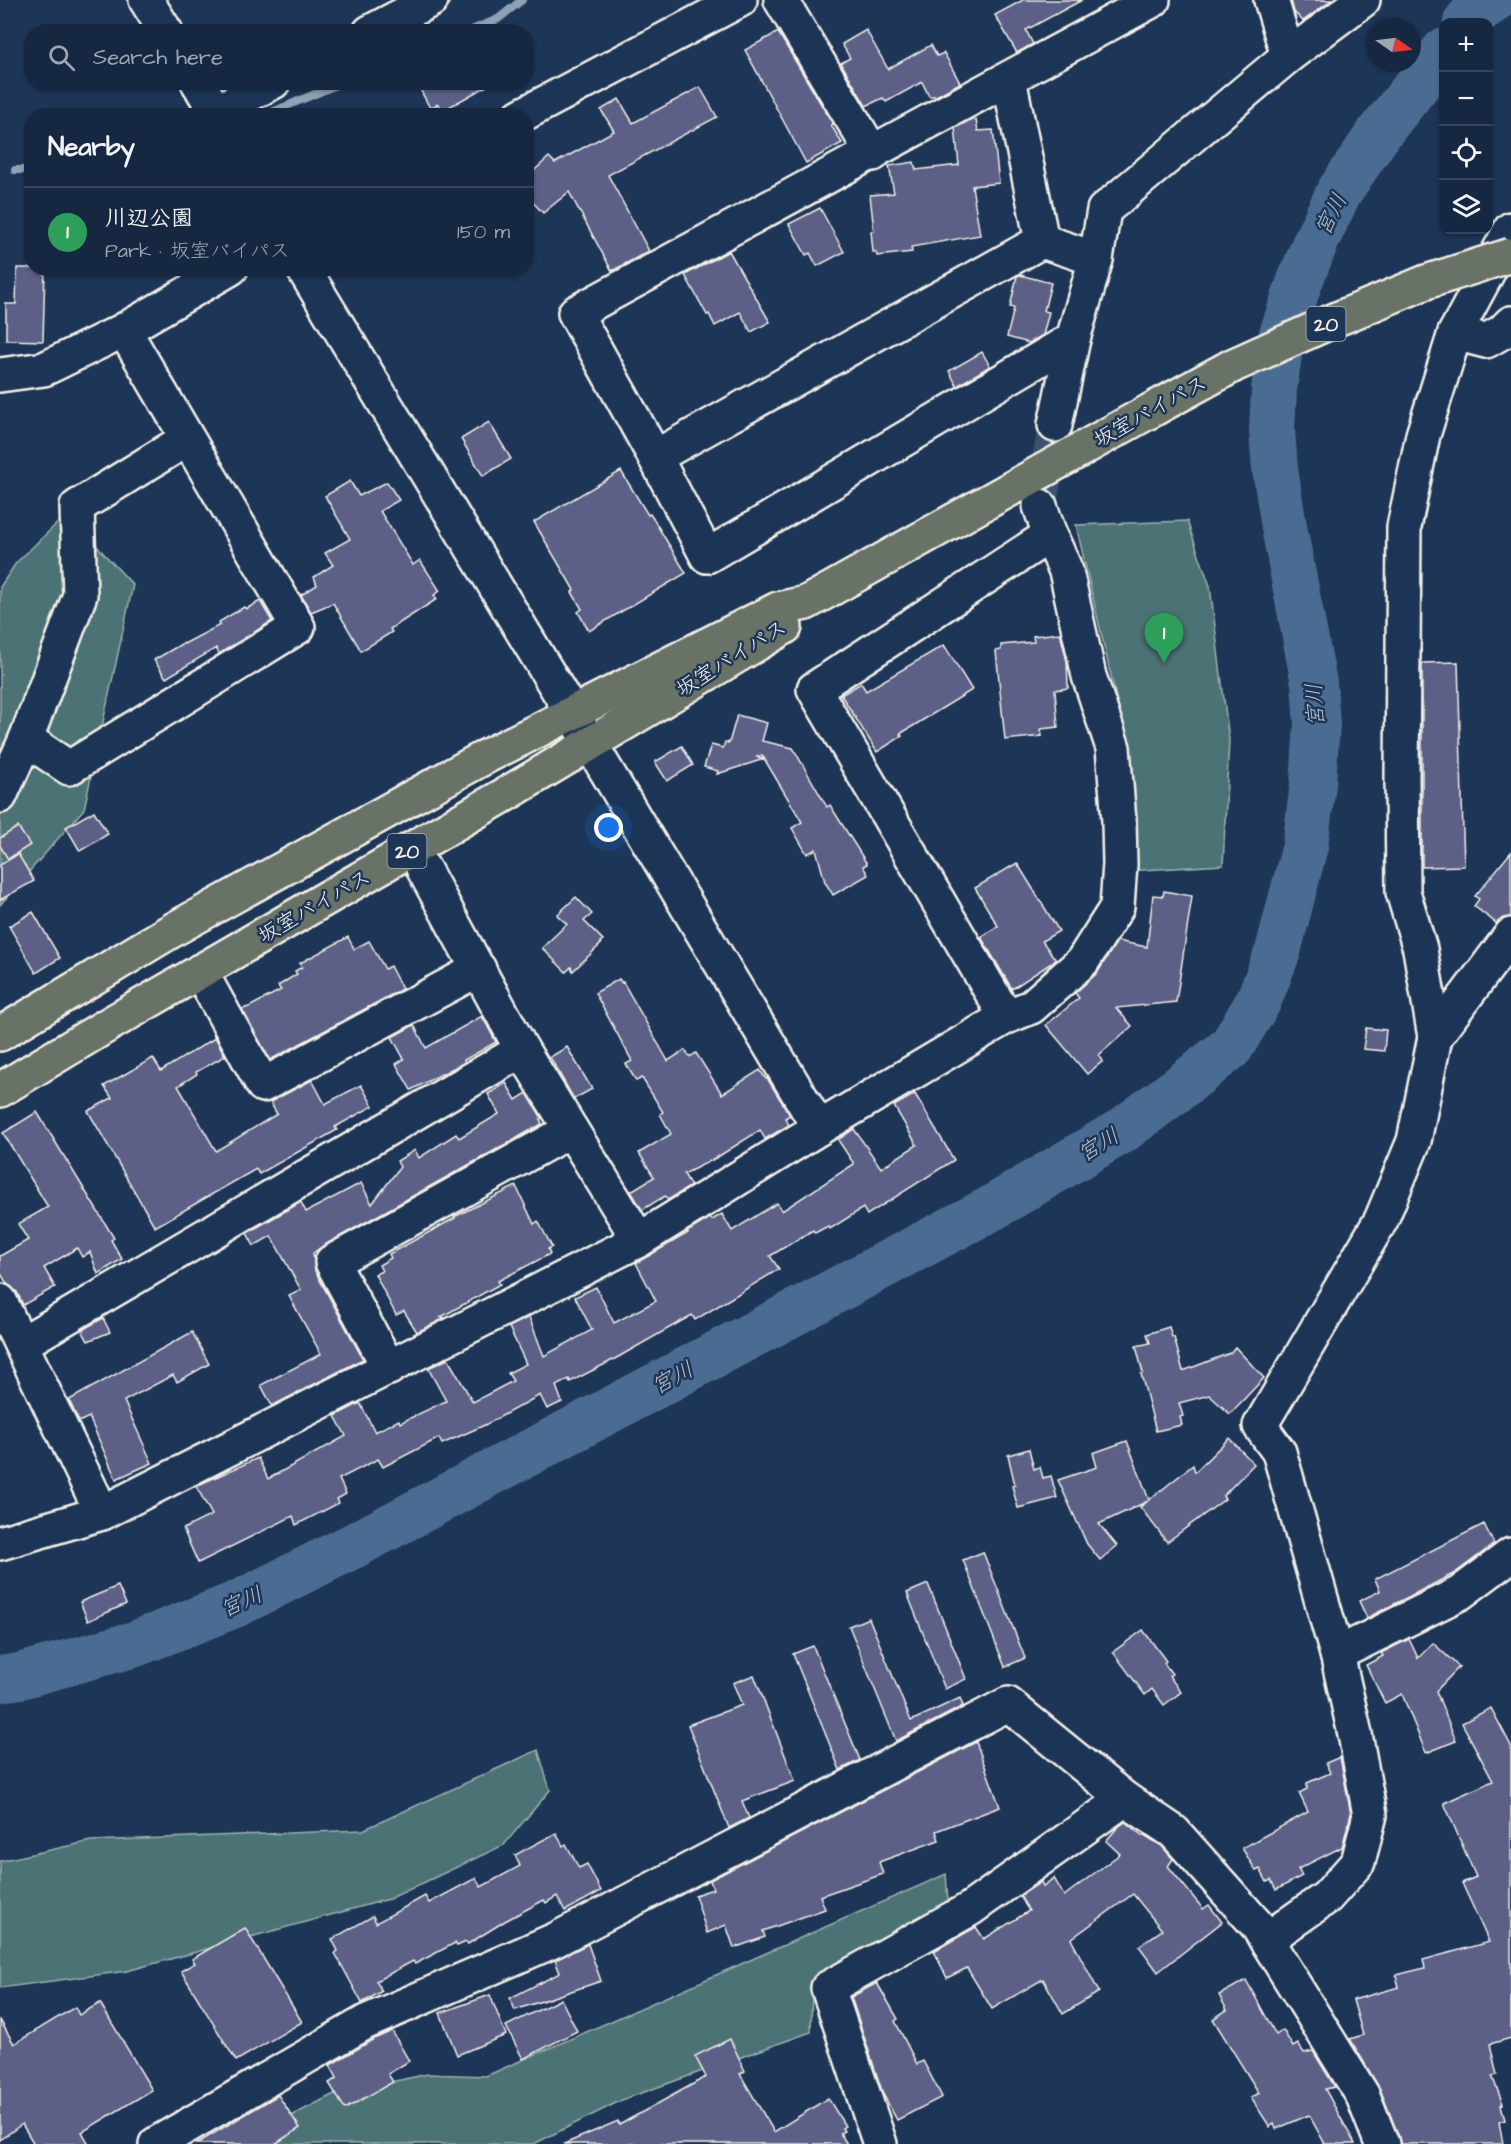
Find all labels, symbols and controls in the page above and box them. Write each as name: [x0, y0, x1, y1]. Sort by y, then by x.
north arrow: [1367, 18, 1421, 72]
map controls: [1439, 18, 1493, 234]
button: +: [1439, 18, 1493, 72]
search box: [24, 24, 534, 90]
icon: search: [45, 41, 78, 74]
text: Search here: [93, 42, 223, 73]
button: −: [1439, 72, 1493, 126]
button: locate: [1439, 126, 1493, 180]
text: Nearby: [48, 129, 135, 165]
button: layers: [1439, 180, 1493, 234]
water label: 宮川: [1308, 188, 1355, 241]
text: 川辺公園: [105, 203, 193, 234]
text: 1: [66, 218, 69, 246]
text: 150 m: [457, 218, 510, 246]
text: Park · 坂室バイパス: [105, 237, 290, 265]
road number: 20: [1306, 307, 1346, 341]
street label: 坂室バイパス: [1088, 368, 1212, 455]
street label: 坂室バイパス: [670, 613, 792, 704]
pin: 1: [1144, 614, 1184, 663]
water label: 宮川: [1298, 682, 1332, 728]
your location: [594, 813, 623, 842]
road number: 20: [388, 834, 426, 868]
street label: 坂室バイパス: [253, 862, 376, 950]
water label: 宮川: [1072, 1121, 1126, 1170]
water label: 宮川: [646, 1354, 699, 1402]
water label: 宮川: [215, 1579, 268, 1625]

